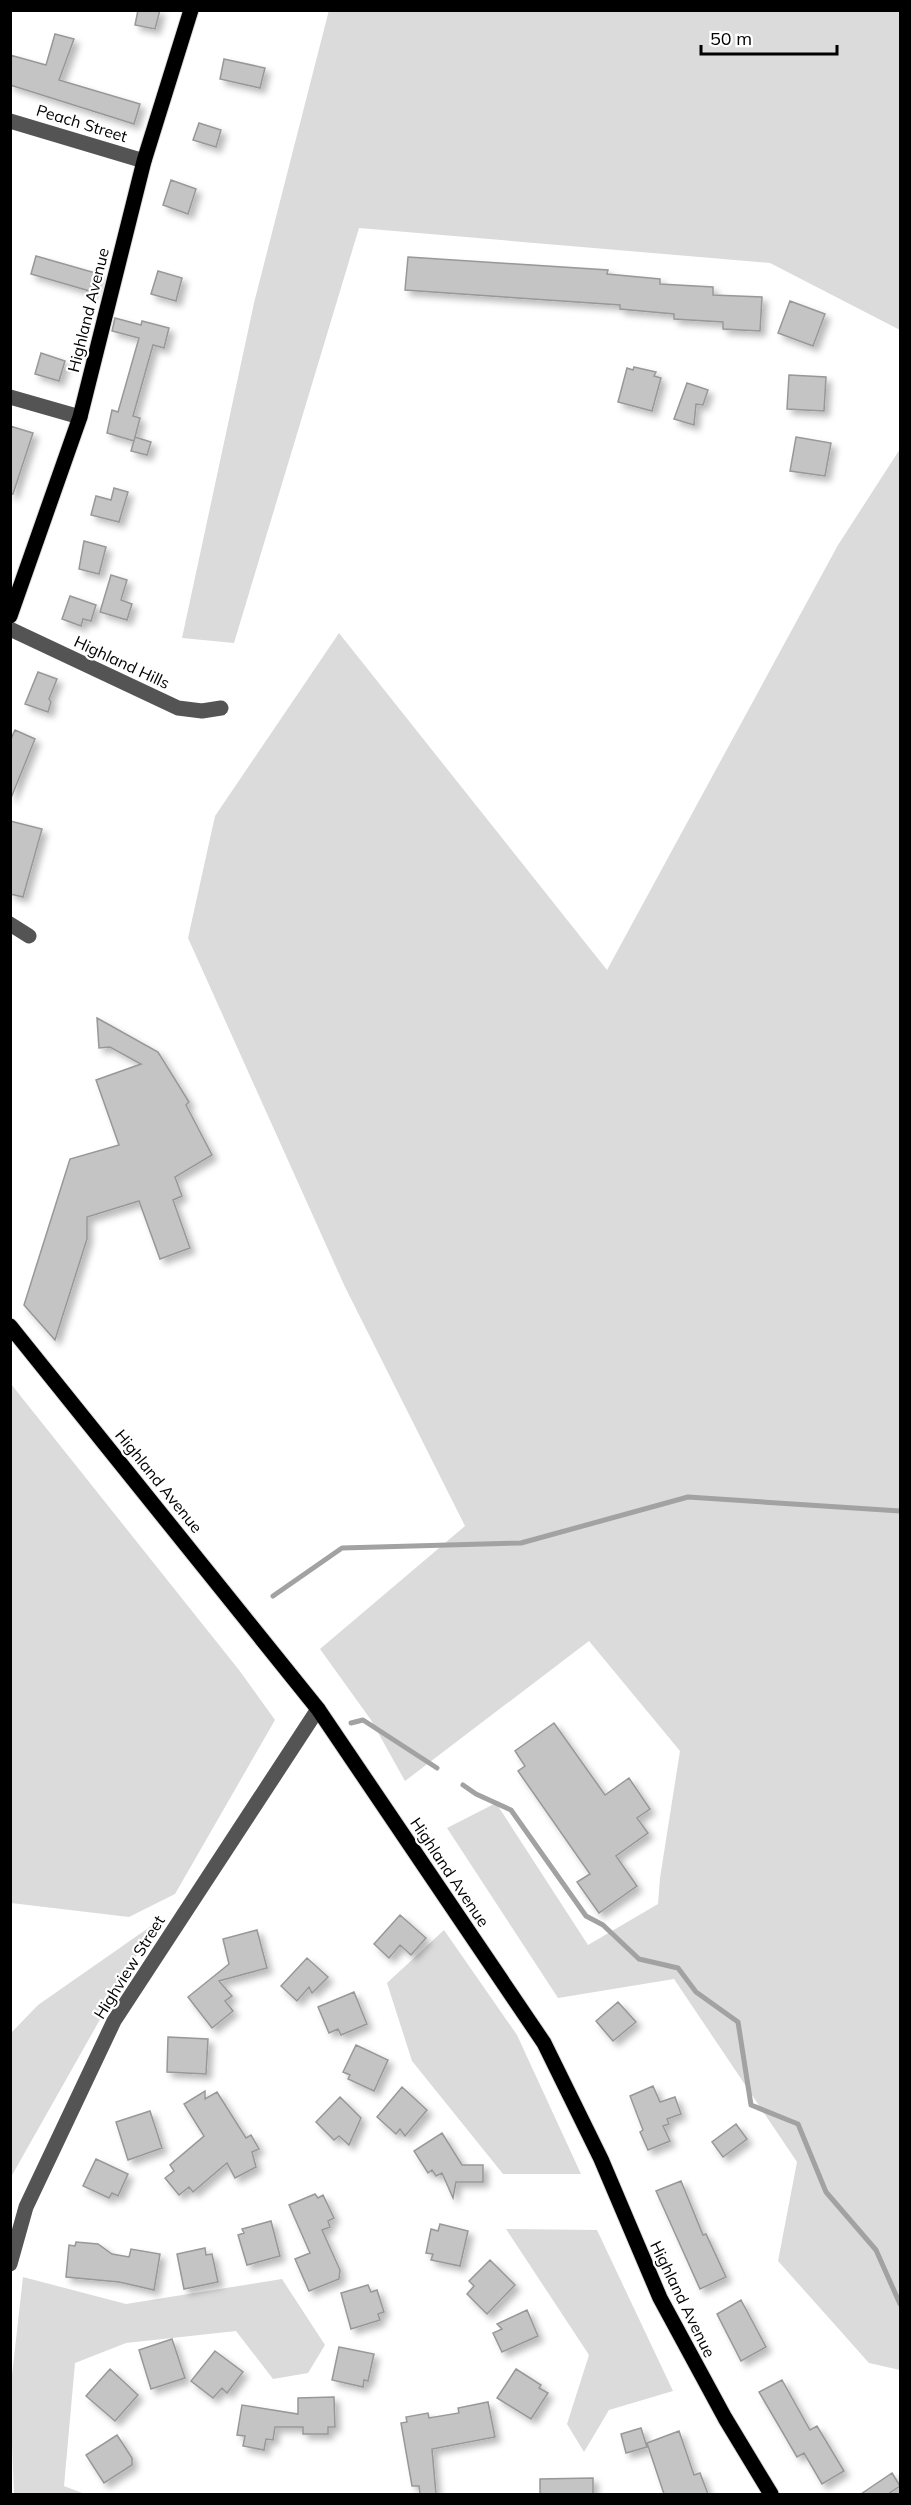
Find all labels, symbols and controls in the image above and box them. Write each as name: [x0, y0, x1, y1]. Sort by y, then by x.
scale bar: [701, 18, 838, 56]
text: 50 m: [710, 27, 752, 50]
street label: Peach Street: [34, 100, 130, 146]
street label: Highland Avenue: [63, 246, 113, 374]
street label: Highland Hills: [71, 631, 173, 693]
street label: Highland Avenue: [111, 1425, 207, 1537]
street label: Highland Avenue: [406, 1814, 494, 1930]
street label: Highview Street: [89, 1911, 169, 2022]
street label: Highland Avenue: [646, 2237, 720, 2361]

